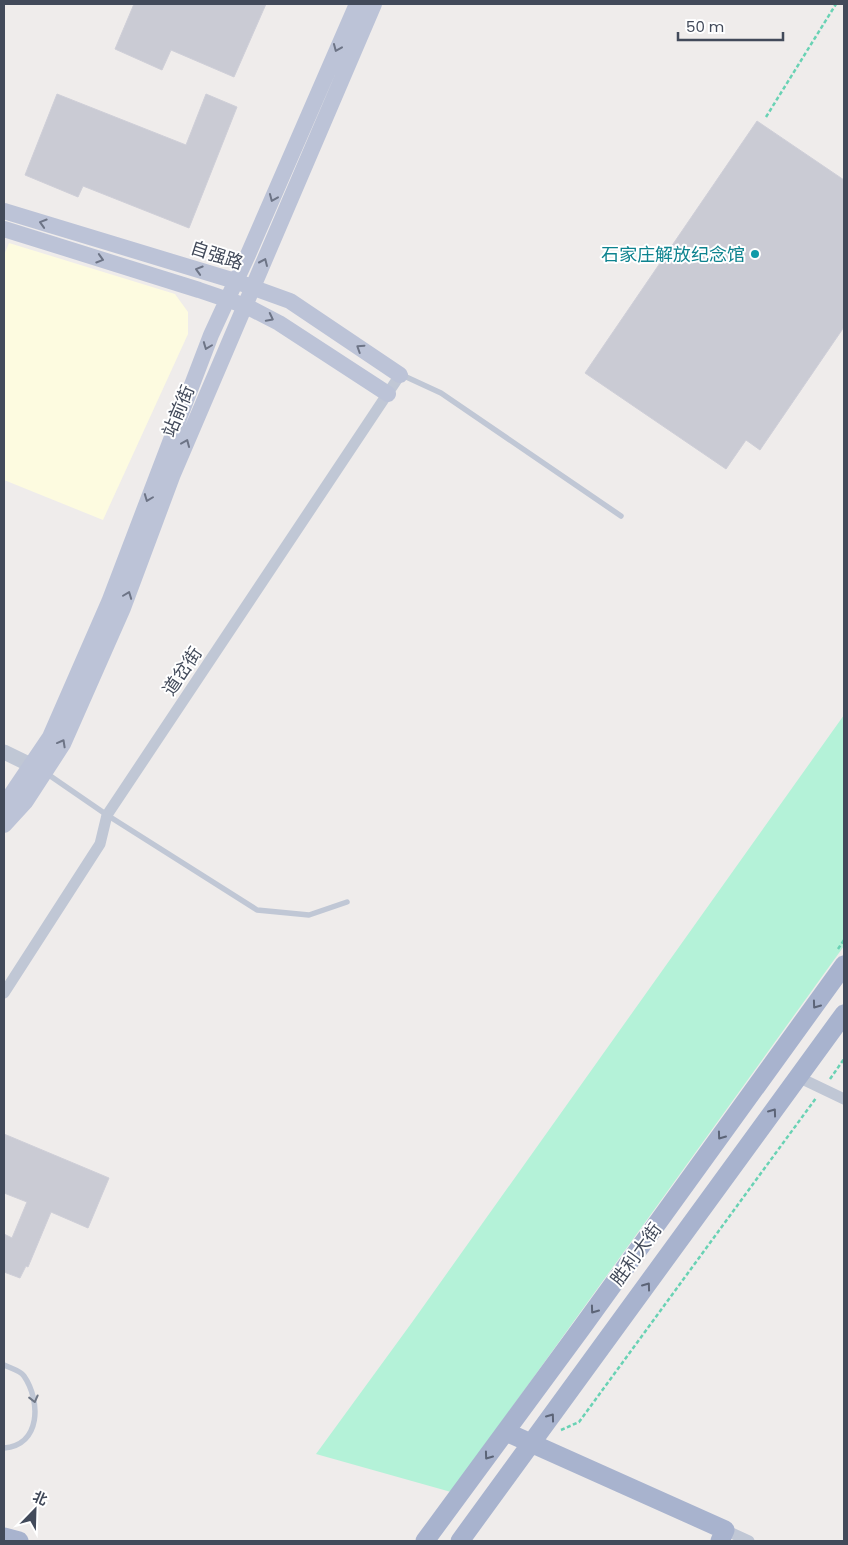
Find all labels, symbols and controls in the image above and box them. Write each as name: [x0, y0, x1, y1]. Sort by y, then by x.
scale bar: [678, 10, 783, 42]
text: 50 m: [686, 16, 724, 37]
one-way arrow: [333, 43, 344, 52]
one-way arrow: [268, 193, 279, 202]
one-way arrow: [40, 219, 48, 229]
street label: 自强路: [187, 235, 247, 275]
place label: 石家庄解放纪念馆: [601, 242, 745, 267]
marker: 石家庄解放纪念馆: [749, 248, 761, 260]
one-way arrow: [96, 253, 104, 263]
one-way arrow: [258, 258, 269, 267]
one-way arrow: [195, 265, 204, 275]
one-way arrow: [265, 312, 274, 322]
one-way arrow: [203, 341, 213, 350]
one-way arrow: [356, 345, 365, 354]
street label: 站前街: [156, 381, 200, 441]
one-way arrow: [180, 439, 191, 448]
one-way arrow: [144, 493, 154, 501]
one-way arrow: [122, 591, 132, 600]
street label: 道岔街: [157, 642, 207, 700]
one-way arrow: [56, 740, 66, 749]
one-way arrow: [813, 999, 822, 1009]
one-way arrow: [768, 1109, 776, 1118]
one-way arrow: [718, 1130, 727, 1140]
street label: 胜利大街: [605, 1218, 667, 1290]
one-way arrow: [641, 1282, 650, 1292]
one-way arrow: [591, 1305, 601, 1314]
one-way arrow: [28, 1395, 39, 1404]
one-way arrow: [545, 1414, 555, 1423]
one-way arrow: [485, 1450, 494, 1460]
north arrow: [10, 1485, 60, 1535]
text: 北: [30, 1486, 50, 1510]

